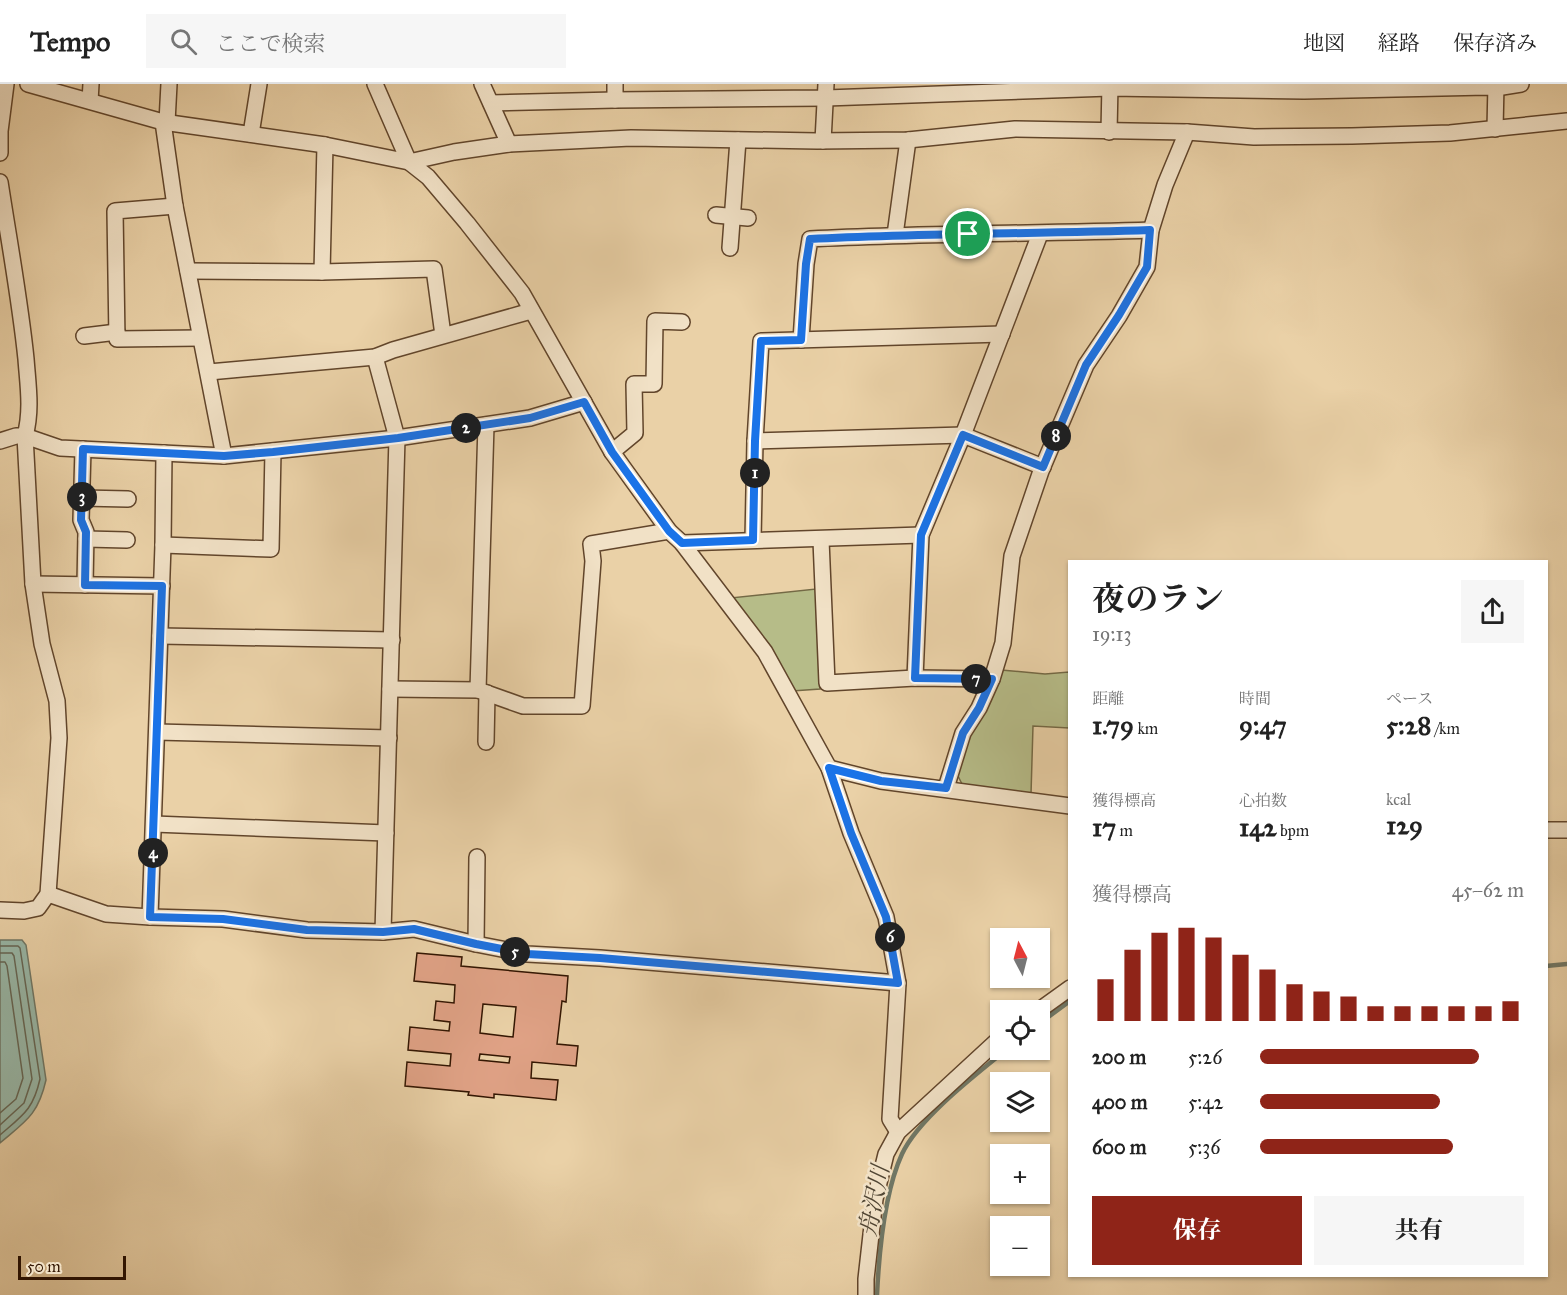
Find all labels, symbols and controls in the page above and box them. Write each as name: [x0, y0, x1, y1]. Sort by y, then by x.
search box: [146, 14, 566, 68]
text: Tempo: [30, 24, 110, 59]
icon: search: [167, 25, 200, 58]
text: ここで検索: [215, 30, 325, 57]
text: 地図: [1303, 30, 1345, 56]
text: 経路: [1378, 30, 1420, 56]
text: 保存済み: [1453, 30, 1537, 56]
pin: [942, 208, 993, 259]
icon: arrive: [951, 217, 984, 250]
pin: 2: [451, 413, 481, 443]
text: 2: [462, 418, 470, 437]
pin: 8: [1041, 421, 1071, 451]
text: 8: [1052, 426, 1060, 445]
pin: 1: [740, 458, 770, 488]
text: 1: [752, 463, 758, 482]
pin: 3: [67, 482, 97, 512]
text: 3: [79, 487, 85, 506]
text: 夜のラン: [1092, 579, 1224, 619]
button: share: [1461, 580, 1524, 643]
text: 19:13: [1092, 622, 1131, 646]
pin: 7: [961, 664, 991, 694]
text: 7: [972, 669, 980, 688]
text: 距離: [1092, 689, 1124, 708]
text: 時間: [1239, 689, 1271, 708]
text: ペース: [1386, 689, 1433, 708]
text: 1.79: [1092, 709, 1134, 741]
text: 9:47: [1239, 709, 1287, 741]
text: 5:28: [1386, 709, 1431, 741]
text: km: [1134, 719, 1158, 738]
text: /km: [1431, 719, 1460, 738]
text: kcal: [1386, 790, 1411, 809]
text: 獲得標高: [1092, 791, 1156, 810]
text: 心拍数: [1239, 791, 1287, 810]
text: 129: [1386, 809, 1423, 841]
text: 17: [1092, 811, 1116, 843]
text: 142: [1239, 811, 1277, 843]
text: m: [1116, 821, 1133, 840]
text: bpm: [1277, 821, 1309, 840]
pin: 4: [138, 838, 168, 868]
text: 4: [149, 843, 157, 862]
text: 45–62 m: [1452, 878, 1524, 902]
text: 獲得標高: [1092, 882, 1172, 906]
pin: 6: [875, 922, 905, 952]
text: 6: [886, 927, 894, 946]
north arrow: [990, 928, 1050, 988]
map controls: [990, 928, 1050, 1276]
pin: 5: [500, 937, 530, 967]
text: 5: [511, 942, 519, 961]
button: locate: [990, 1000, 1050, 1060]
text: 200 m: [1092, 1045, 1146, 1069]
text: 5:26: [1188, 1045, 1222, 1069]
button: layers: [990, 1072, 1050, 1132]
text: 400 m: [1092, 1090, 1148, 1114]
text: 5:42: [1188, 1090, 1223, 1114]
text: 600 m: [1092, 1135, 1147, 1159]
text: 5:36: [1188, 1135, 1221, 1159]
button: +: [990, 1144, 1050, 1204]
water label: 舟沢川: [852, 1160, 896, 1239]
button: 保存: [1092, 1196, 1302, 1265]
button: 共有: [1314, 1196, 1524, 1265]
button: −: [990, 1216, 1050, 1276]
scale bar: [18, 1253, 126, 1280]
text: 50 m: [27, 1257, 61, 1276]

